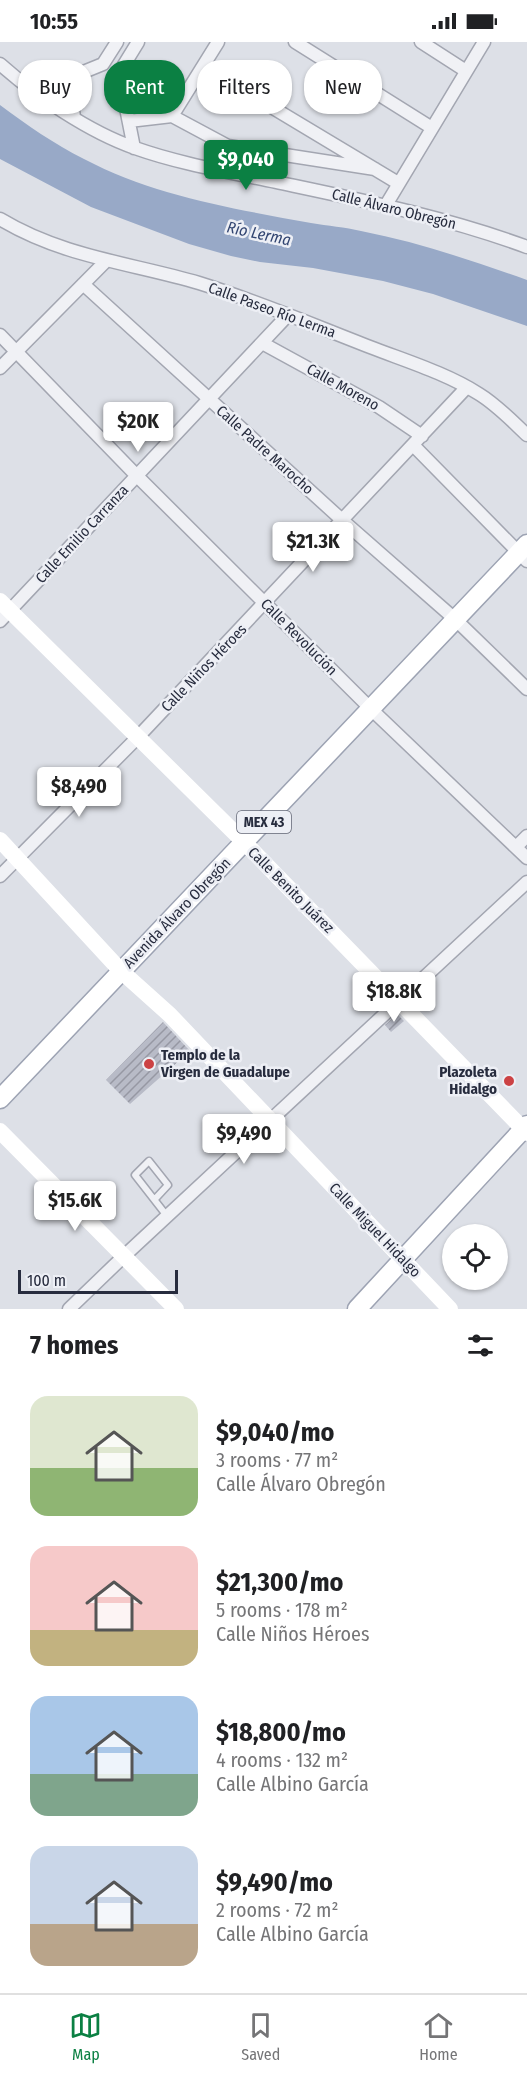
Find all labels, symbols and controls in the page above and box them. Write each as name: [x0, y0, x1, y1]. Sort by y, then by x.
text: 10:55: [30, 8, 78, 35]
chip: Buy: [18, 60, 92, 114]
chip: Rent: [104, 60, 185, 114]
chip: Filters: [197, 60, 292, 114]
chip: New: [304, 60, 382, 114]
pin: $9,040: [197, 140, 295, 191]
text: $9,040: [218, 147, 274, 171]
street label: Calle Álvaro Obregón: [330, 185, 458, 233]
water label: Río Lerma: [225, 217, 293, 250]
street label: Calle Paseo Río Lerma: [206, 279, 338, 341]
street label: Calle Moreno: [304, 360, 382, 414]
pin: $20K: [102, 402, 174, 453]
street label: Calle Padre Marocho: [213, 402, 317, 498]
text: $20K: [117, 409, 159, 433]
street label: Calle Emilio Carranza: [32, 481, 132, 587]
pin: $21.3K: [264, 522, 362, 573]
text: $21.3K: [286, 529, 340, 553]
street label: Calle Revolución: [257, 595, 341, 679]
street label: Calle Niños Héroes: [158, 620, 250, 716]
pin: $8,490: [30, 767, 128, 818]
text: $8,490: [51, 774, 107, 798]
road number: MEX 43: [237, 811, 291, 833]
street label: Calle Benito Juárez: [244, 843, 338, 937]
street label: Avenida Álvaro Obregón: [120, 854, 234, 972]
pin: $18.8K: [345, 972, 443, 1023]
text: $18.8K: [366, 979, 422, 1003]
place label: Templo de la Virgen de Guadalupe: [160, 1046, 290, 1081]
marker: Templo de la Virgen de Guadalupe: [142, 1057, 156, 1071]
place label: Plazoleta Hidalgo: [439, 1063, 498, 1098]
marker: Plazoleta Hidalgo: [502, 1074, 516, 1088]
pin: $9,490: [195, 1114, 293, 1165]
text: $9,490: [216, 1121, 272, 1145]
street label: Calle Miguel Hidalgo: [325, 1179, 425, 1281]
pin: $15.6K: [26, 1181, 124, 1232]
text: $15.6K: [48, 1188, 102, 1212]
map controls: [442, 1224, 508, 1290]
button: locate: [442, 1224, 508, 1290]
scale bar: [18, 1267, 178, 1294]
text: 100 m: [27, 1271, 66, 1290]
icon: filters: [464, 1329, 497, 1362]
text: 7 homes: [30, 1330, 118, 1361]
text: $9,040/mo: [216, 1417, 334, 1448]
icon: home: [78, 1420, 150, 1492]
text: 3 rooms · 77 m²: [216, 1448, 338, 1472]
text: Calle Álvaro Obregón: [216, 1472, 386, 1496]
text: $21,300/mo: [216, 1567, 343, 1598]
icon: home: [78, 1570, 150, 1642]
text: 5 rooms · 178 m²: [216, 1598, 348, 1622]
text: Calle Niños Héroes: [216, 1622, 369, 1646]
text: $18,800/mo: [216, 1717, 346, 1748]
icon: home: [78, 1720, 150, 1792]
text: 4 rooms · 132 m²: [216, 1748, 348, 1772]
text: Calle Albino García: [216, 1772, 369, 1796]
text: $9,490/mo: [216, 1867, 333, 1898]
icon: home: [78, 1870, 150, 1942]
text: 2 rooms · 72 m²: [216, 1898, 338, 1922]
text: Calle Albino García: [216, 1922, 369, 1946]
tab: Map: [69, 2009, 102, 2064]
tab: Saved: [241, 2009, 280, 2064]
tab: Home: [419, 2009, 458, 2064]

